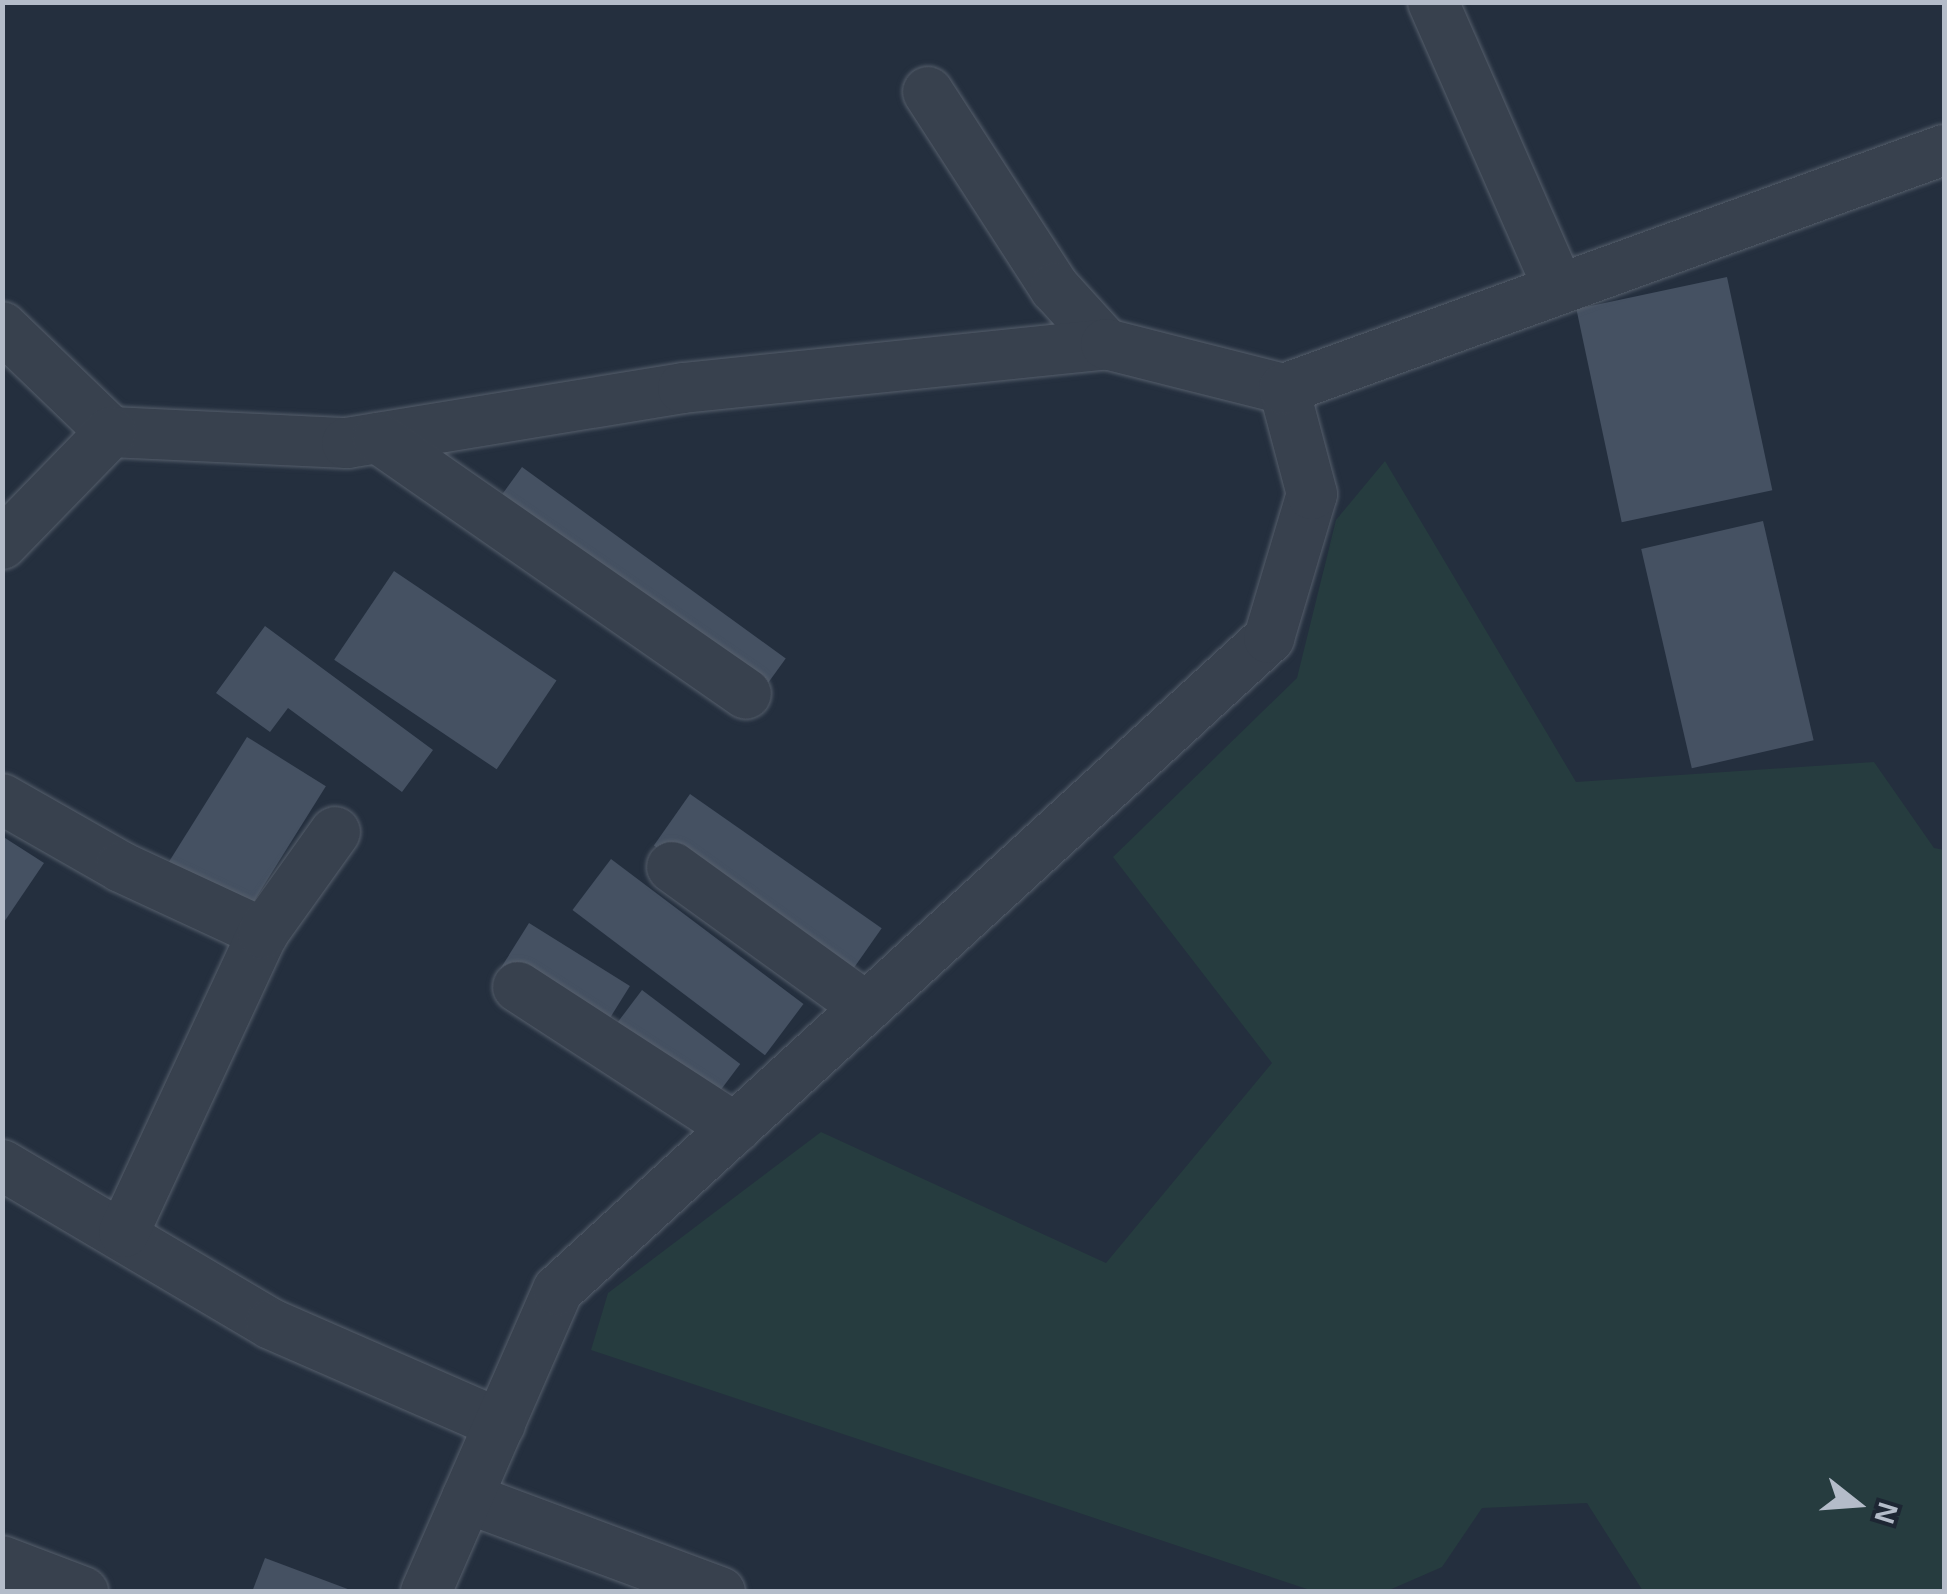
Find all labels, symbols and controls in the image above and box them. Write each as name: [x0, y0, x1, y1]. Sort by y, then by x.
north arrow: [1807, 1454, 1907, 1554]
text: N: [1868, 1499, 1904, 1527]

